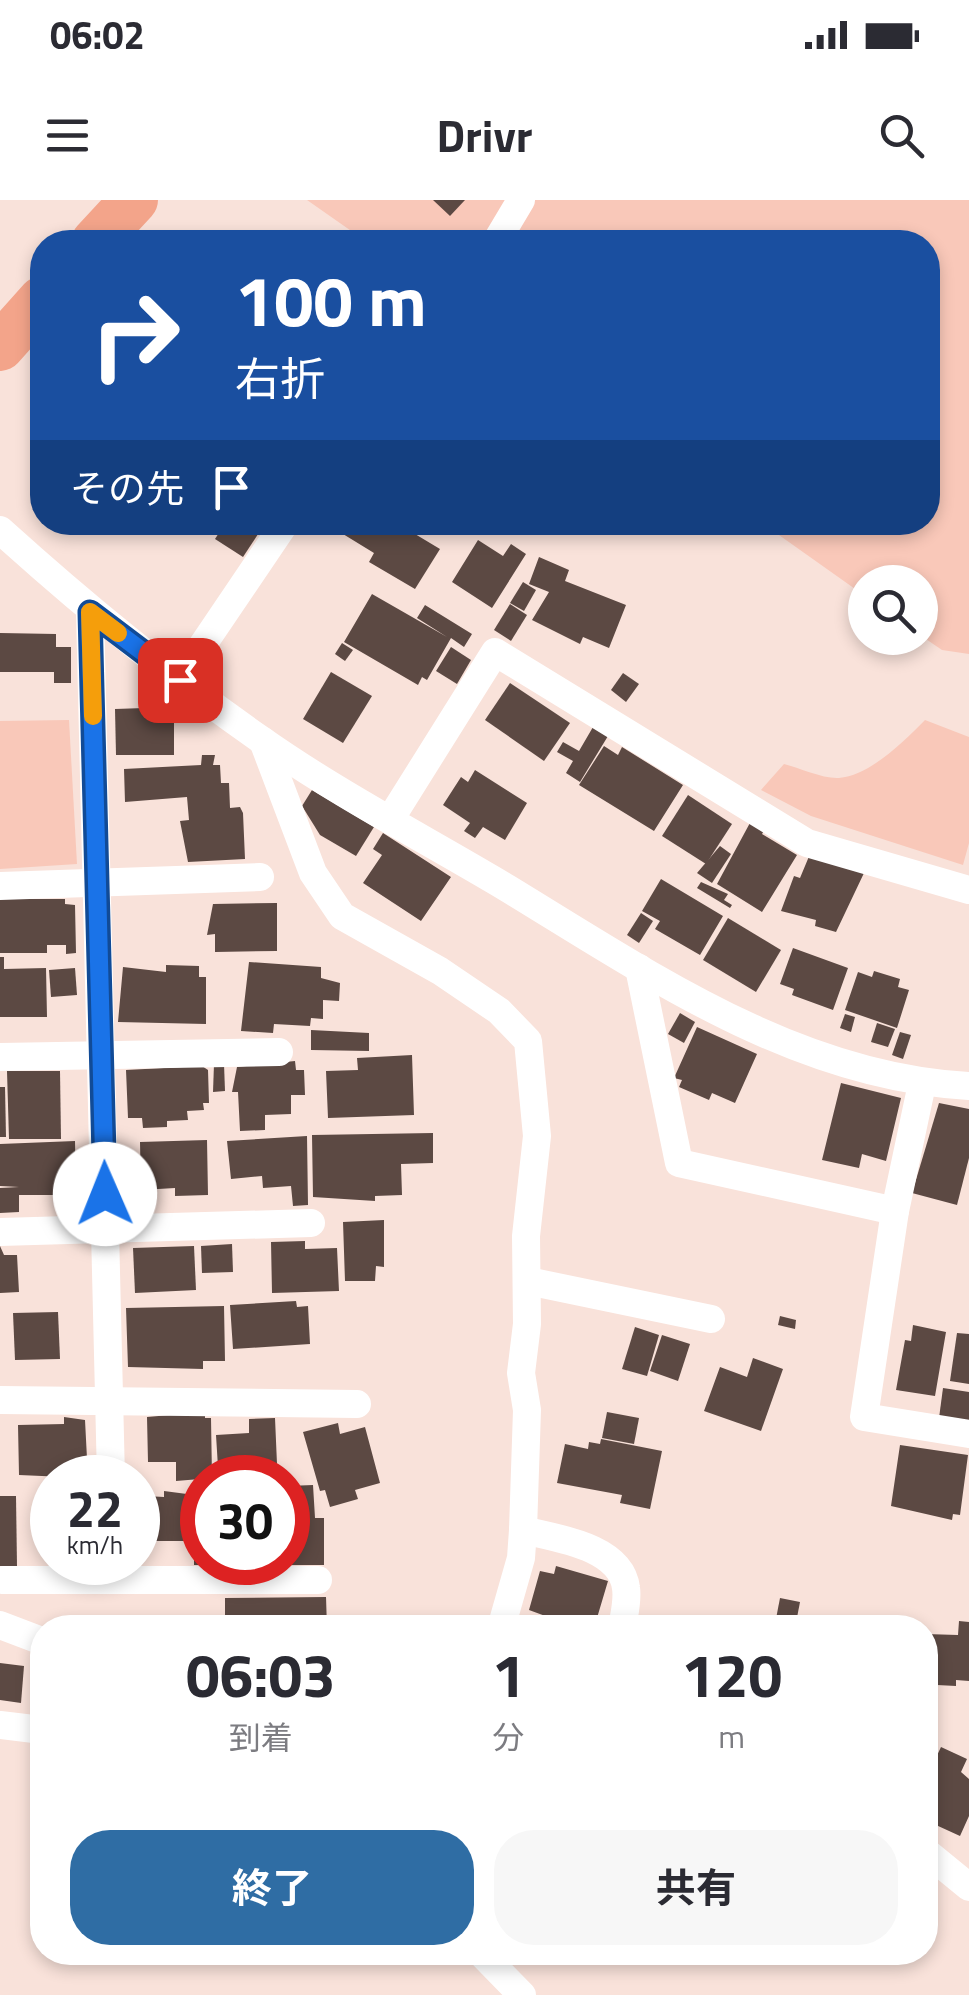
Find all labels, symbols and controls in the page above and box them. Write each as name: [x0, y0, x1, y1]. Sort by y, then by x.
text: 06:02: [50, 6, 145, 64]
text: Drivr: [436, 101, 533, 169]
icon: menu: [40, 108, 95, 163]
icon: search: [874, 108, 929, 163]
text: 100 m: [235, 247, 427, 353]
icon: right: [70, 270, 200, 400]
text: 右折: [235, 344, 325, 412]
text: その先: [70, 459, 184, 517]
icon: arrive: [204, 460, 259, 515]
map controls: [848, 565, 938, 655]
button: search: [848, 565, 938, 655]
pin: [138, 638, 223, 723]
icon: arrive: [153, 653, 208, 708]
position arrow: [53, 1142, 157, 1246]
speed limit sign: 30: [180, 1455, 310, 1585]
text: 22: [67, 1470, 123, 1546]
text: km/h: [67, 1526, 123, 1564]
text: 06:03: [186, 1629, 336, 1720]
text: 1: [492, 1629, 525, 1720]
text: 120: [681, 1629, 782, 1720]
text: m: [718, 1712, 745, 1760]
text: 到着: [229, 1713, 293, 1761]
text: 分: [492, 1713, 524, 1761]
button: 終了: [70, 1830, 474, 1945]
button: 共有: [494, 1830, 898, 1945]

